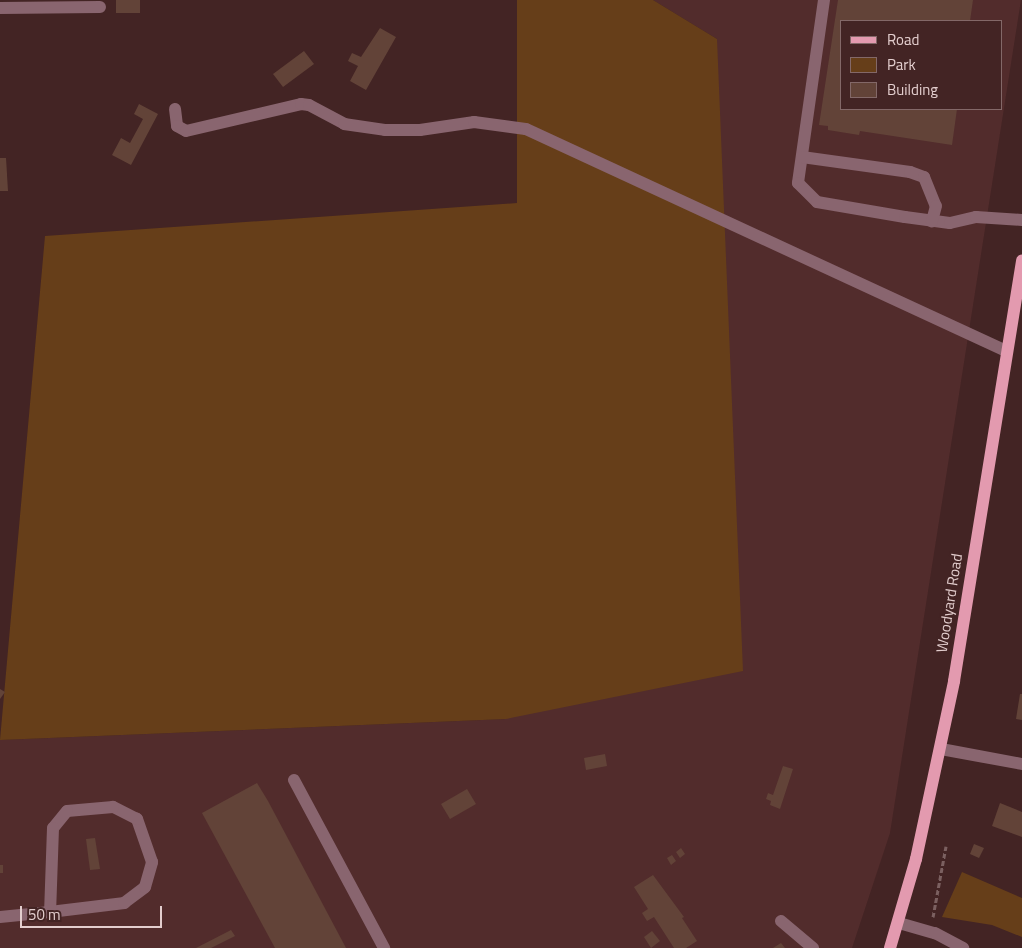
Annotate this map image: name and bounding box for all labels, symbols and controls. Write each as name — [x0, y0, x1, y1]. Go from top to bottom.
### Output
legend — [840, 20, 1002, 110]
text: Road — [887, 28, 919, 51]
text: Park — [887, 53, 916, 76]
text: Building — [887, 78, 938, 101]
street label: Woodyard Road — [932, 552, 966, 654]
scale bar — [22, 896, 165, 928]
text: 50 m — [28, 903, 61, 926]

